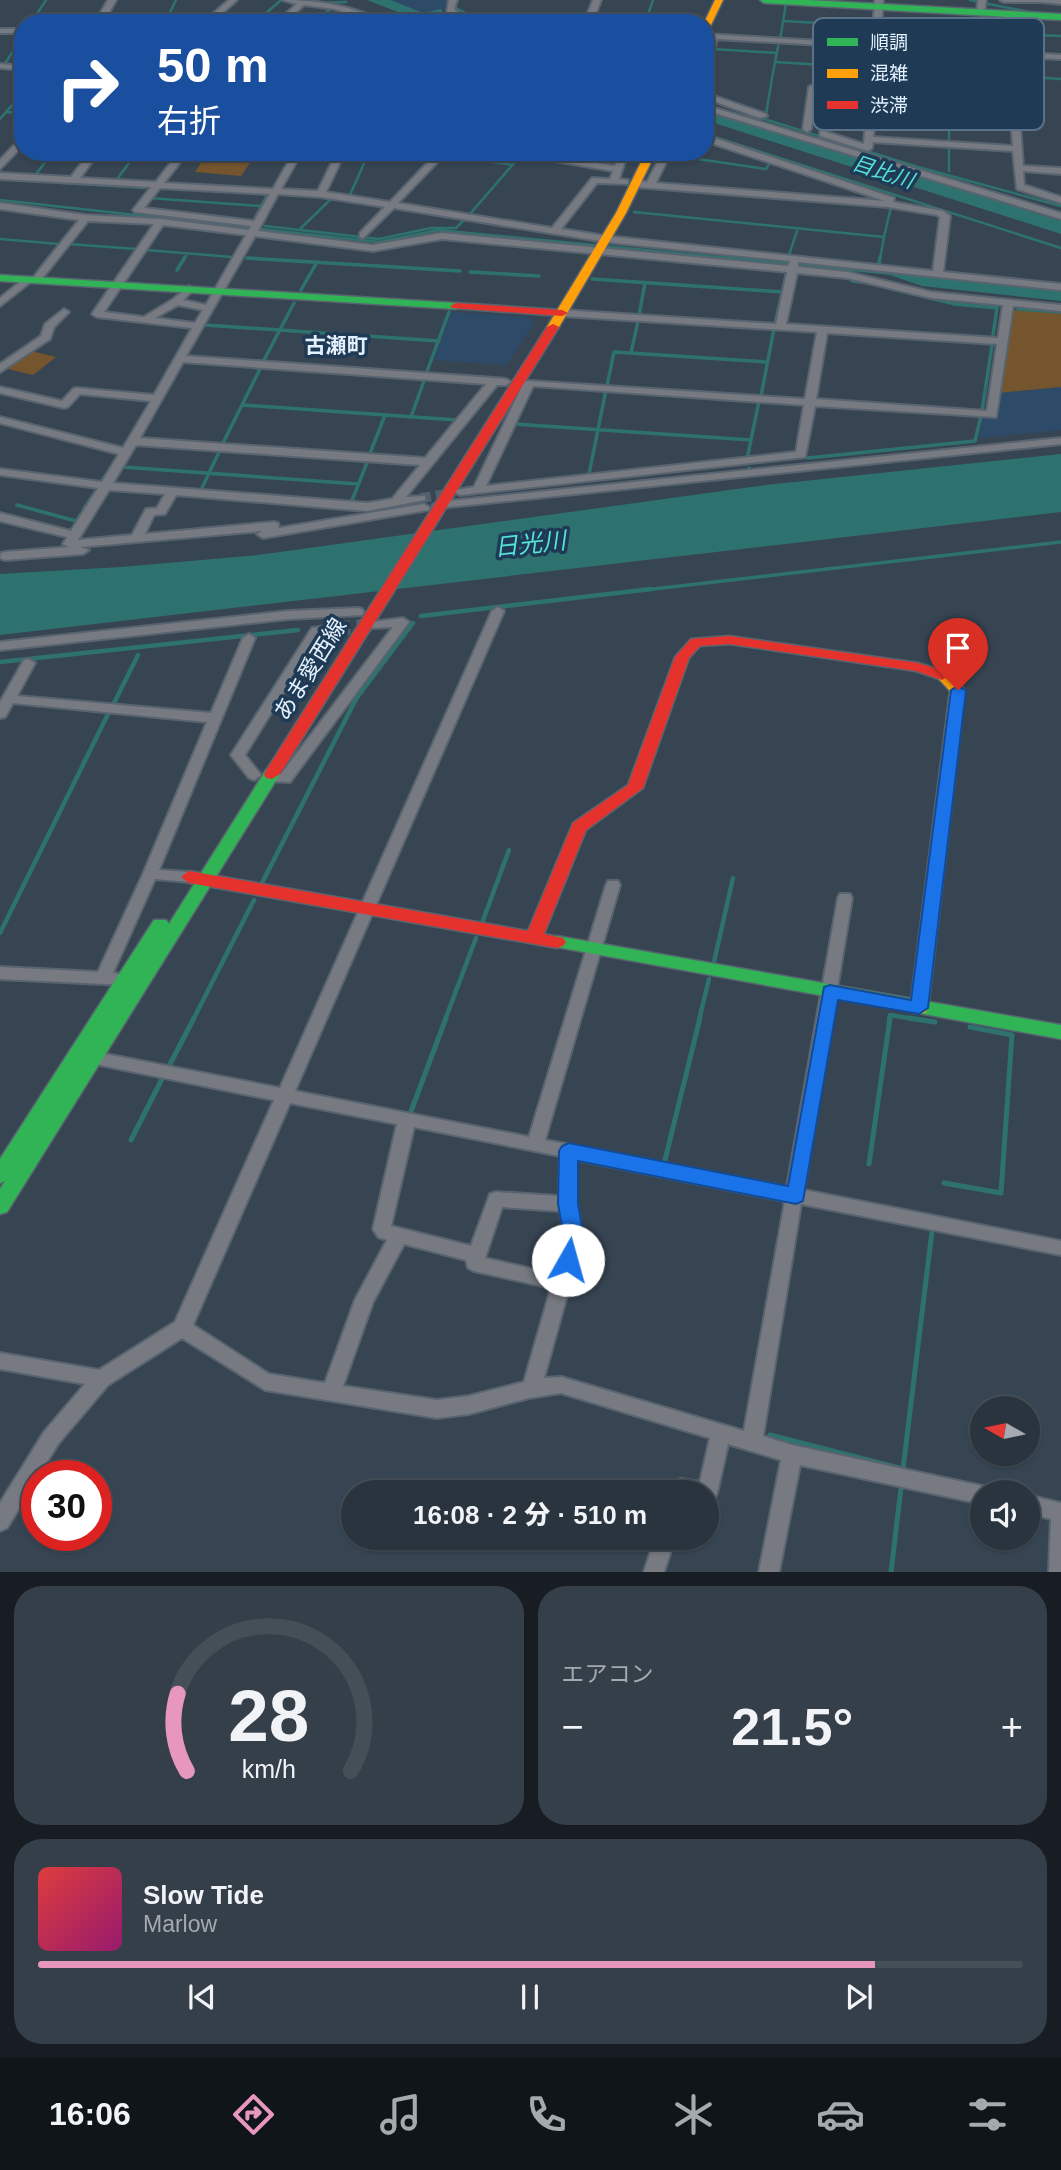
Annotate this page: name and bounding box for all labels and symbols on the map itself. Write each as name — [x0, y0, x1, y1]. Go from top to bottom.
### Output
legend — [813, 18, 1044, 130]
text: 順調 — [870, 32, 908, 53]
text: 混雑 — [870, 63, 908, 84]
text: 渋滞 — [870, 95, 908, 116]
water label: 目比川 — [850, 151, 919, 193]
district label: 古瀬町 — [305, 334, 368, 357]
water label: 日光川 — [493, 526, 570, 561]
street label: あま愛西線 — [269, 613, 351, 725]
pin — [928, 618, 988, 690]
position arrow — [531, 1223, 605, 1297]
north arrow — [970, 1396, 1040, 1466]
speed limit sign: 30 — [21, 1460, 112, 1551]

